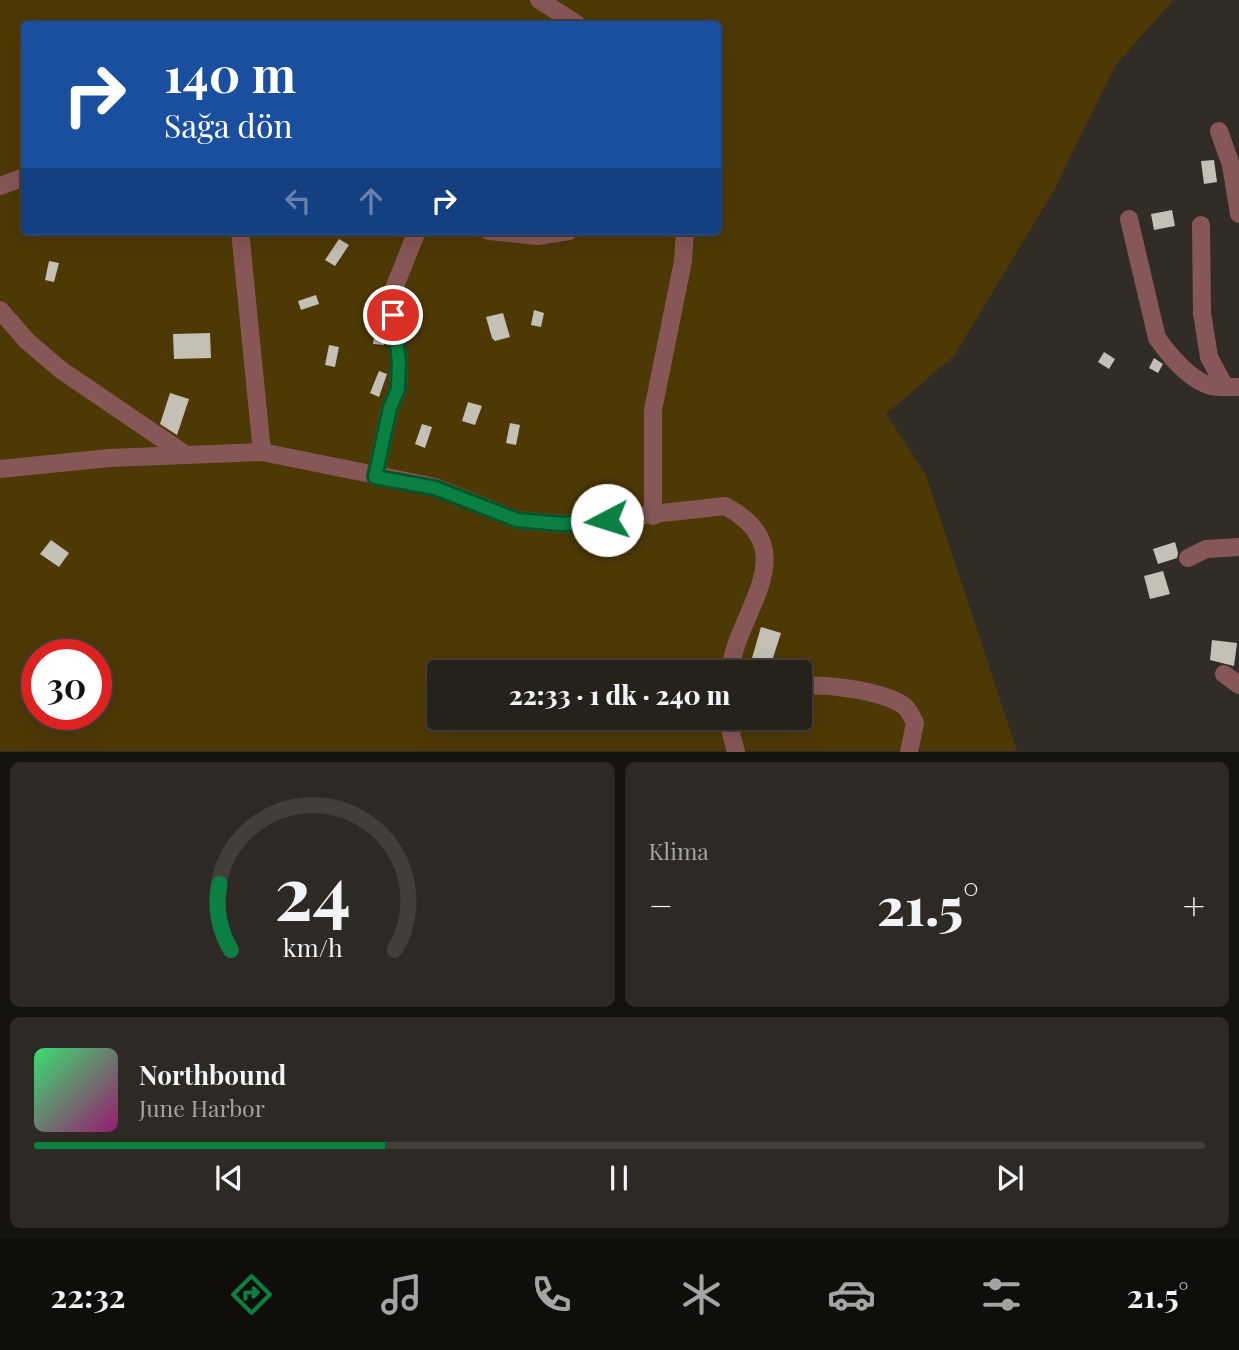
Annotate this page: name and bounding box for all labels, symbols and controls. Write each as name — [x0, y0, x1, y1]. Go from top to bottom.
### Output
text: 140 m — [164, 40, 296, 105]
icon: right — [49, 49, 140, 140]
text: Sağa dön — [164, 103, 293, 146]
icon: left — [279, 182, 317, 220]
icon: ahead — [352, 182, 390, 220]
icon: right — [425, 182, 463, 220]
pin — [363, 285, 423, 345]
icon: arrive — [374, 296, 412, 334]
position arrow — [570, 483, 644, 557]
speed limit sign: 30 — [21, 639, 112, 730]
text: 22:33 · 1 dk · 240 m — [509, 677, 730, 712]
text: Klima — [649, 835, 709, 866]
text: 24 — [274, 842, 351, 939]
text: 21.5° — [877, 870, 979, 939]
text: − — [649, 879, 673, 930]
text: + — [1183, 879, 1205, 930]
text: km/h — [282, 930, 343, 963]
text: Northbound — [139, 1057, 286, 1092]
text: June Harbor — [139, 1092, 265, 1123]
icon: previous — [210, 1159, 248, 1197]
icon: pause — [600, 1159, 638, 1197]
icon: next — [991, 1159, 1029, 1197]
icon: directions — [227, 1270, 276, 1319]
icon: music — [377, 1270, 426, 1319]
icon: phone — [527, 1270, 576, 1319]
icon: climate — [677, 1270, 726, 1319]
icon: car — [827, 1270, 876, 1319]
icon: filters — [977, 1270, 1026, 1319]
text: 22:32 — [51, 1273, 126, 1316]
text: 21.5° — [1127, 1273, 1188, 1316]

